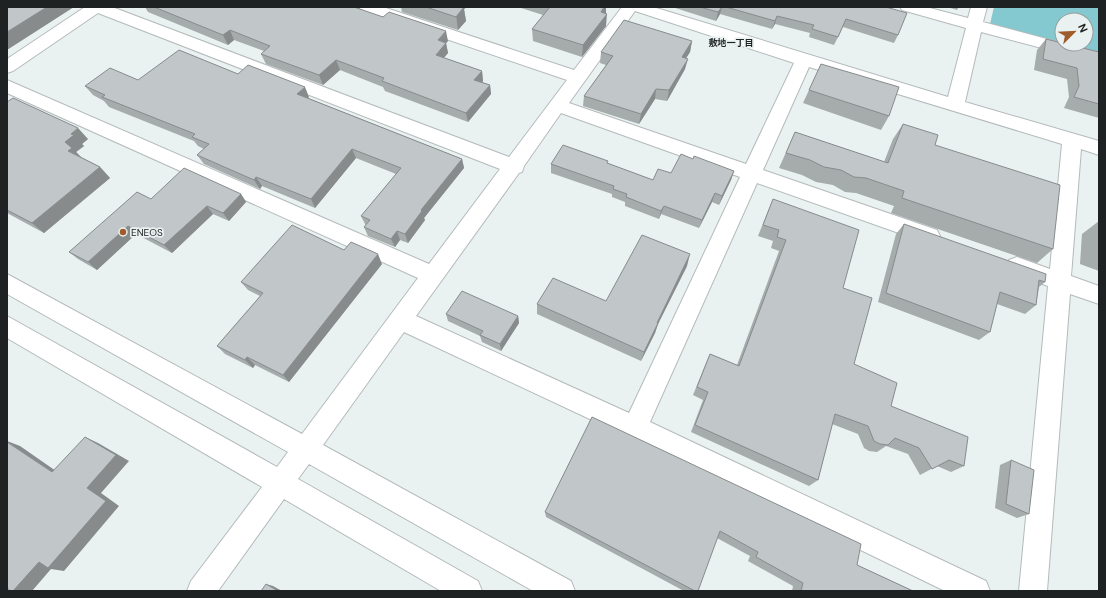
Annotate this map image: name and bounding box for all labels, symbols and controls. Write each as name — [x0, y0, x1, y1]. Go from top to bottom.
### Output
north arrow — [1054, 12, 1094, 52]
text: N — [1075, 21, 1091, 34]
district label: 敷地一丁目 — [708, 37, 754, 49]
place label: ENEOS — [131, 226, 163, 239]
marker: ENEOS — [118, 227, 128, 237]

